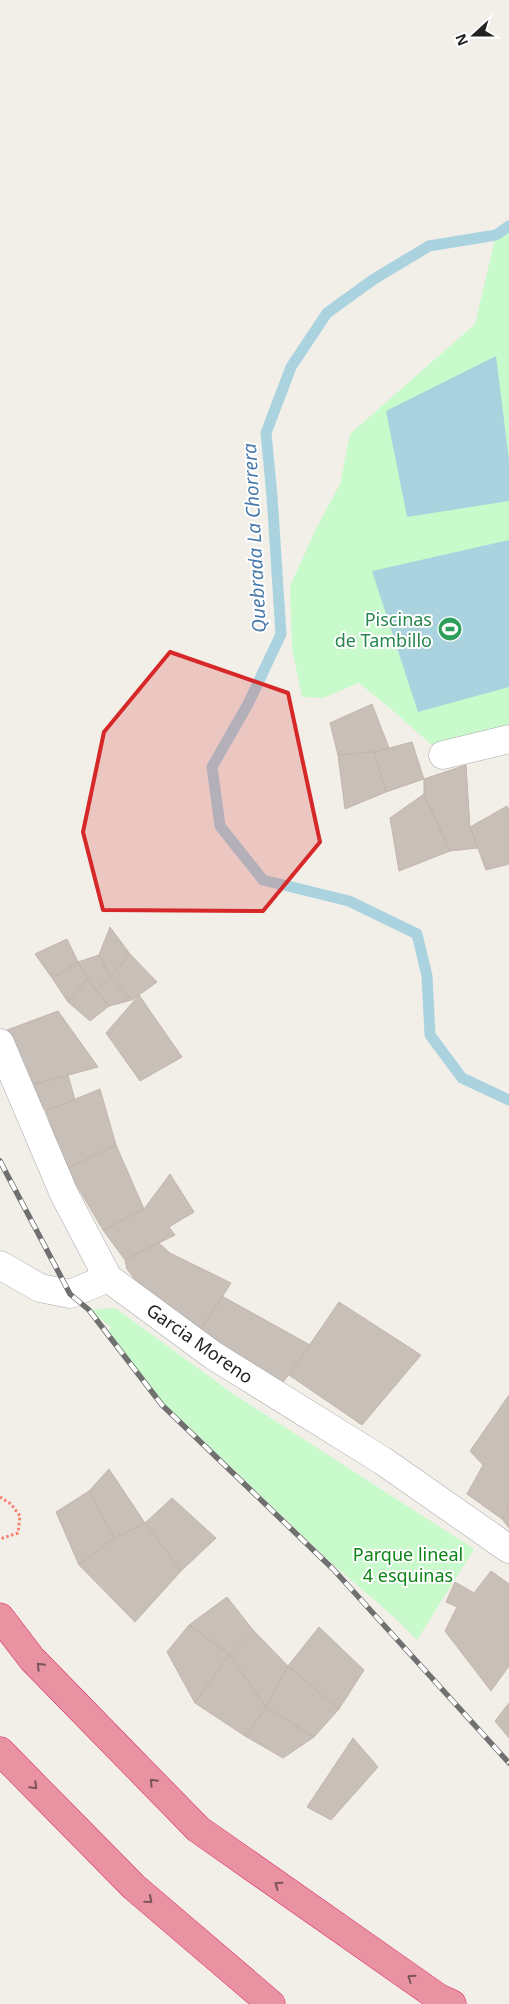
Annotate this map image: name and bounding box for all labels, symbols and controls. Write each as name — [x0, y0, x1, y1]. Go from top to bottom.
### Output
north arrow — [449, 10, 499, 60]
text: N — [450, 31, 472, 49]
water label: Quebrada La Chorrera — [236, 442, 272, 633]
place label: Piscinas de Tambillo — [335, 607, 432, 652]
sports icon: Piscinas de Tambillo — [437, 616, 463, 642]
street label: Garcia Moreno — [142, 1297, 258, 1389]
park label: Parque lineal 4 esquinas — [353, 1542, 463, 1587]
one-way arrow — [37, 1663, 46, 1672]
one-way arrow — [150, 1779, 159, 1788]
one-way arrow — [28, 1780, 37, 1789]
one-way arrow — [274, 1882, 284, 1891]
one-way arrow — [144, 1895, 153, 1904]
one-way arrow — [408, 1975, 417, 1984]

